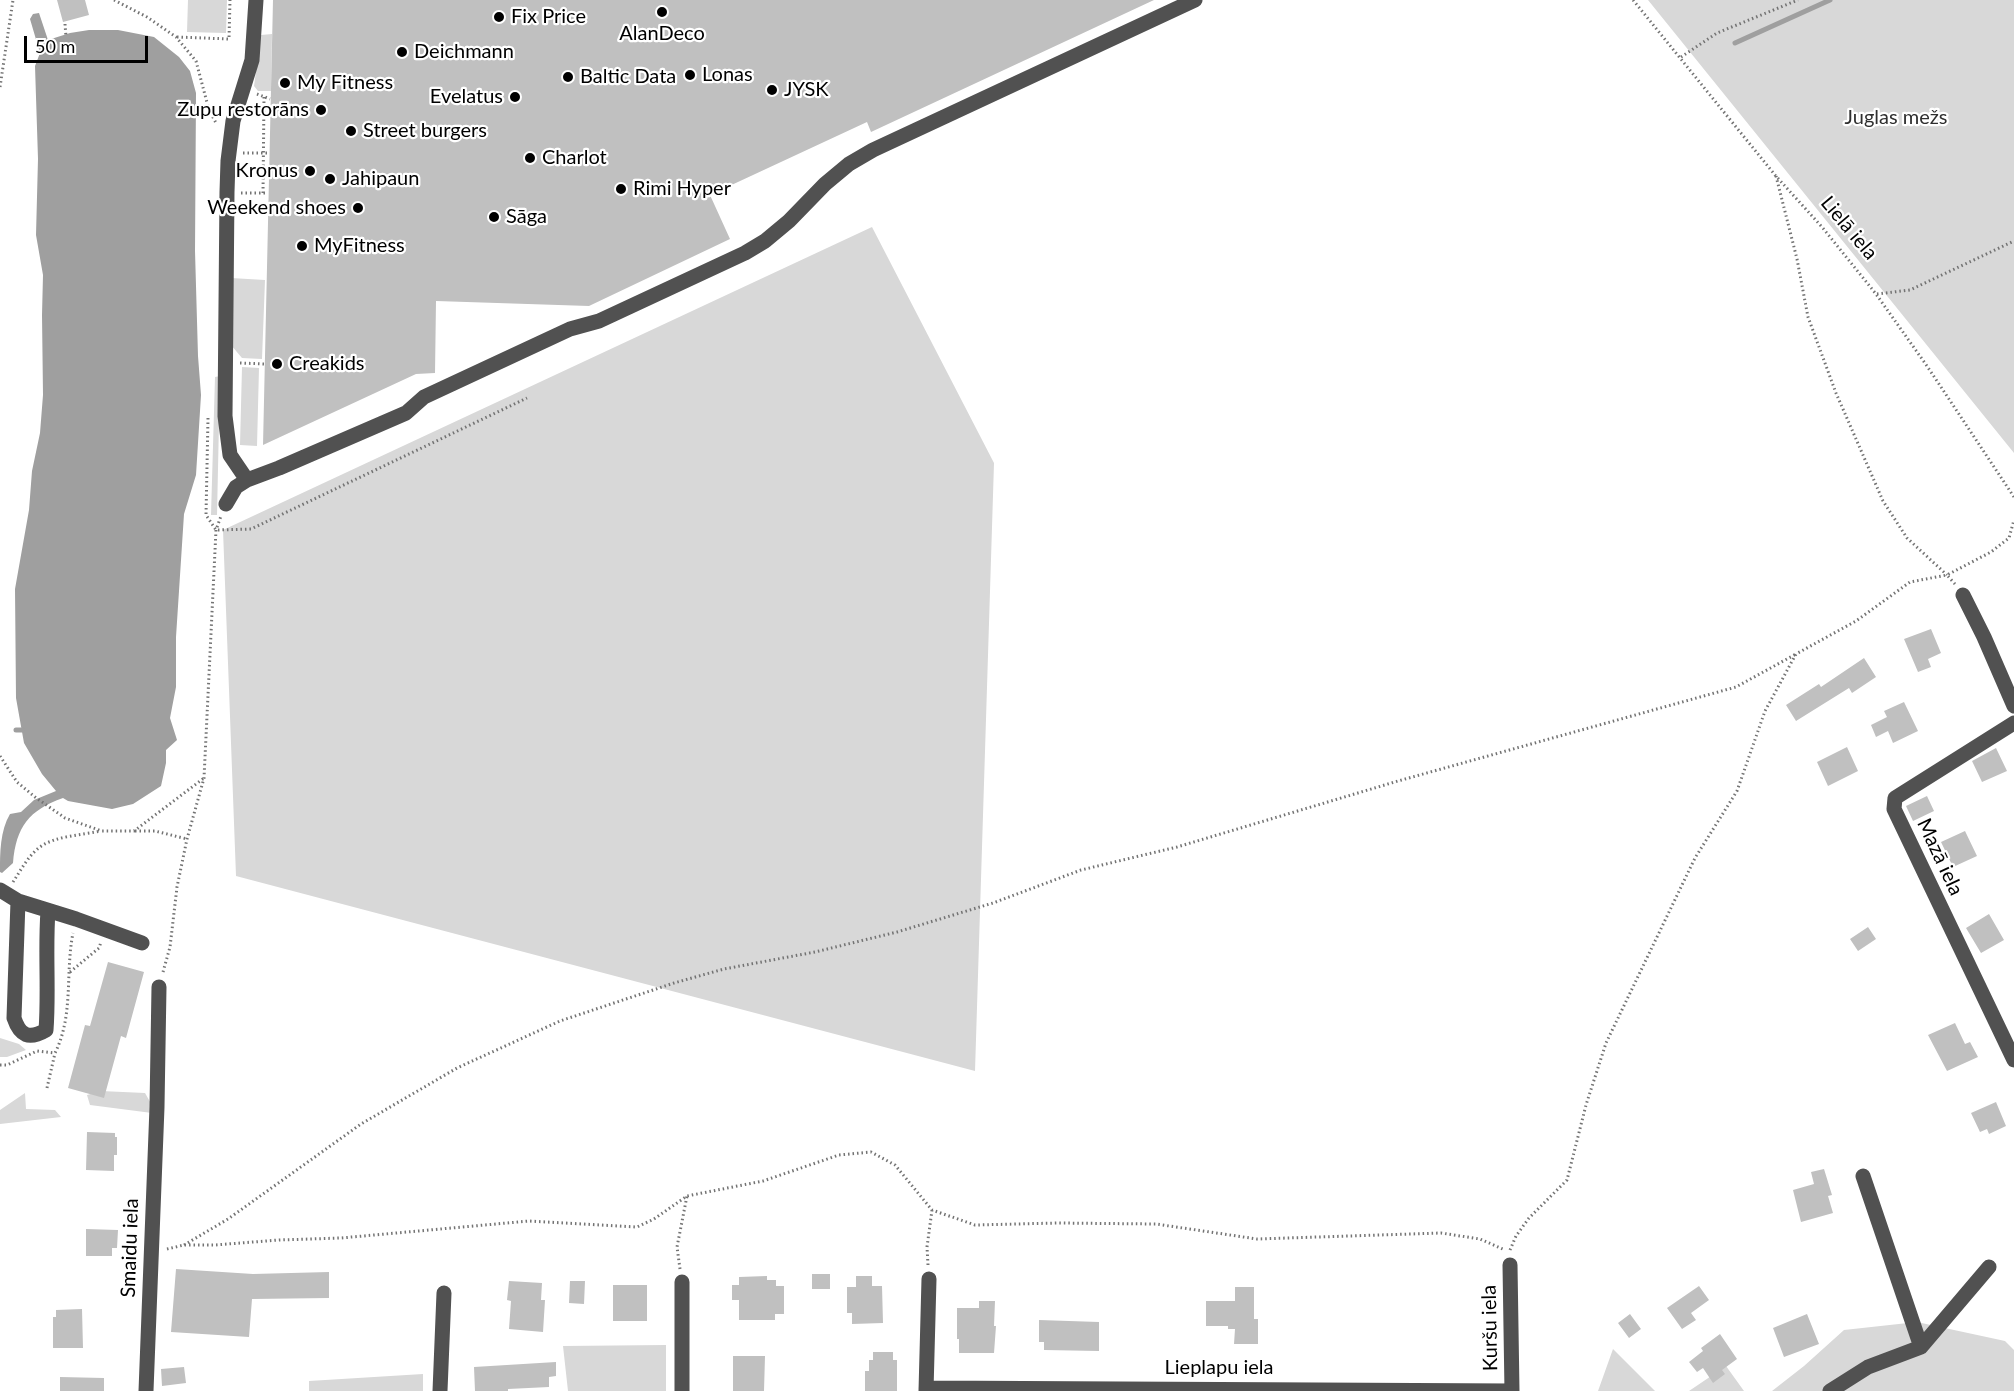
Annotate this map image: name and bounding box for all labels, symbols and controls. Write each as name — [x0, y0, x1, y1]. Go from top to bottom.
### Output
place label: Fix Price — [511, 5, 586, 29]
marker: AlanDeco — [655, 5, 669, 19]
marker: Fix Price — [492, 10, 506, 24]
place label: AlanDeco — [619, 22, 705, 46]
scale bar — [27, 24, 152, 62]
text: 50 m — [35, 35, 75, 57]
place label: Deichmann — [414, 40, 514, 64]
marker: Deichmann — [395, 45, 409, 59]
place label: Lonas — [702, 63, 753, 87]
place label: Baltic Data — [580, 65, 676, 89]
marker: Lonas — [683, 68, 697, 82]
marker: Baltic Data — [561, 70, 575, 84]
place label: My Fitness — [297, 71, 393, 95]
marker: My Fitness — [278, 76, 292, 90]
place label: JYSK — [784, 78, 829, 102]
marker: JYSK — [765, 83, 779, 97]
place label: Evelatus — [430, 85, 503, 109]
marker: Evelatus — [508, 90, 522, 104]
place label: Zupu restorāns — [177, 98, 309, 122]
marker: Zupu restorāns — [314, 103, 328, 117]
park label: Juglas mežs — [1845, 106, 1947, 130]
place label: Street burgers — [363, 119, 487, 143]
marker: Street burgers — [344, 124, 358, 138]
place label: Charlot — [542, 146, 607, 170]
marker: Charlot — [523, 151, 537, 165]
place label: Kronus — [236, 159, 298, 183]
marker: Kronus — [303, 164, 317, 178]
place label: Jahipaun — [342, 167, 419, 191]
marker: Jahipaun — [323, 172, 337, 186]
place label: Rimi Hyper — [633, 177, 731, 201]
marker: Rimi Hyper — [614, 182, 628, 196]
street label: Lielā iela — [1816, 191, 1882, 265]
place label: Weekend shoes — [207, 196, 346, 220]
marker: Weekend shoes — [351, 201, 365, 215]
place label: Sāga — [506, 205, 547, 229]
marker: Sāga — [487, 210, 501, 224]
place label: MyFitness — [314, 234, 405, 258]
marker: MyFitness — [295, 239, 309, 253]
place label: Creakids — [289, 352, 364, 376]
marker: Creakids — [270, 357, 284, 371]
street label: Mazā iela — [1912, 815, 1968, 899]
street label: Smaidu iela — [116, 1198, 144, 1298]
street label: Kuršu iela — [1477, 1285, 1503, 1371]
street label: Lieplapu iela — [1165, 1356, 1273, 1380]

